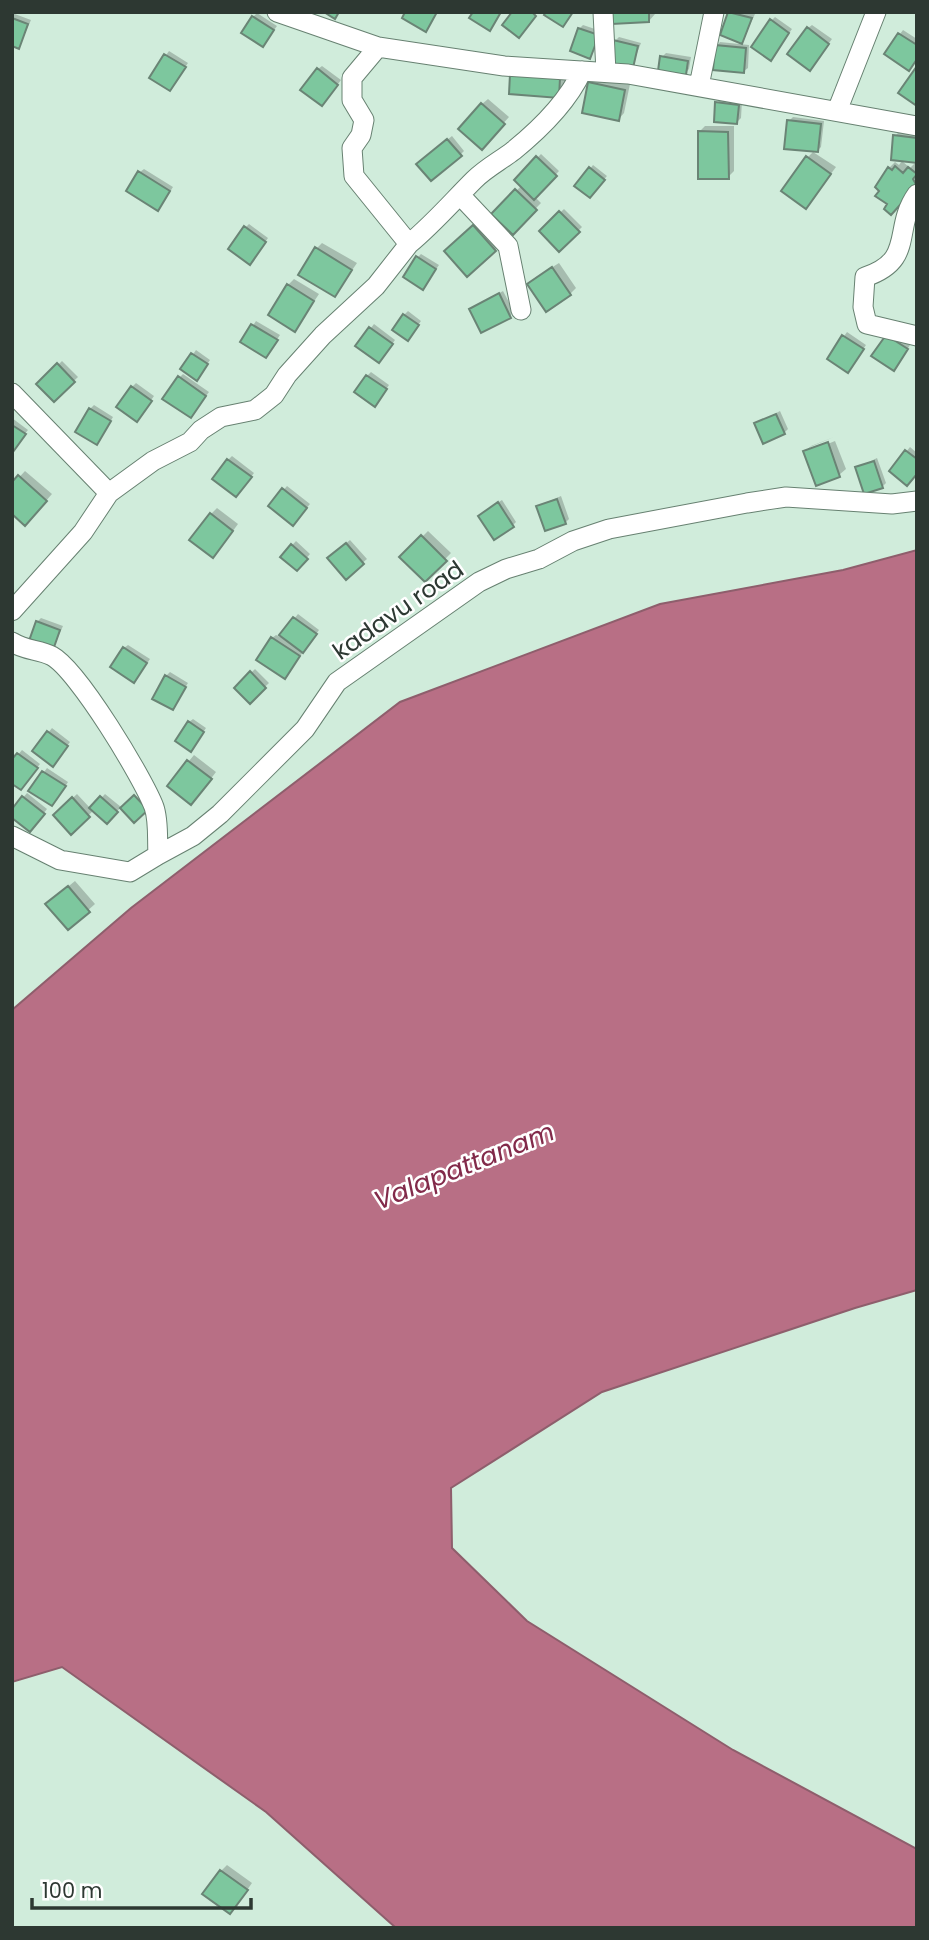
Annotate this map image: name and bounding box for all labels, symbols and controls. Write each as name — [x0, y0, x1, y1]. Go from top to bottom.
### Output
street label: kadavu road — [326, 553, 470, 667]
water label: Valapattanam — [368, 1113, 560, 1219]
scale bar — [32, 1867, 250, 1911]
text: 100 m — [42, 1876, 102, 1905]

